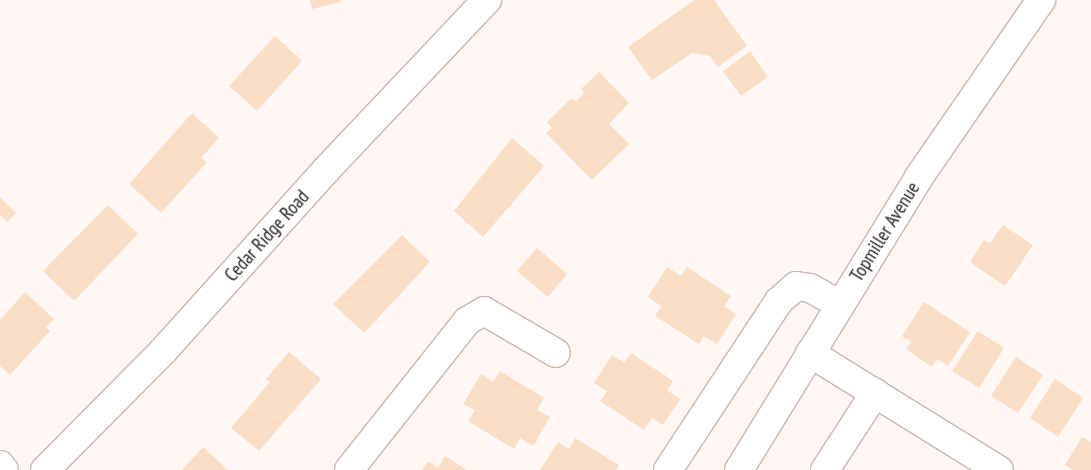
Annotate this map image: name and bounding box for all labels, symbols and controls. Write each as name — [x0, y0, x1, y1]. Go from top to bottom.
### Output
street label: Topmiller Avenue — [845, 178, 925, 286]
street label: Cedar Ridge Road — [220, 186, 314, 286]

